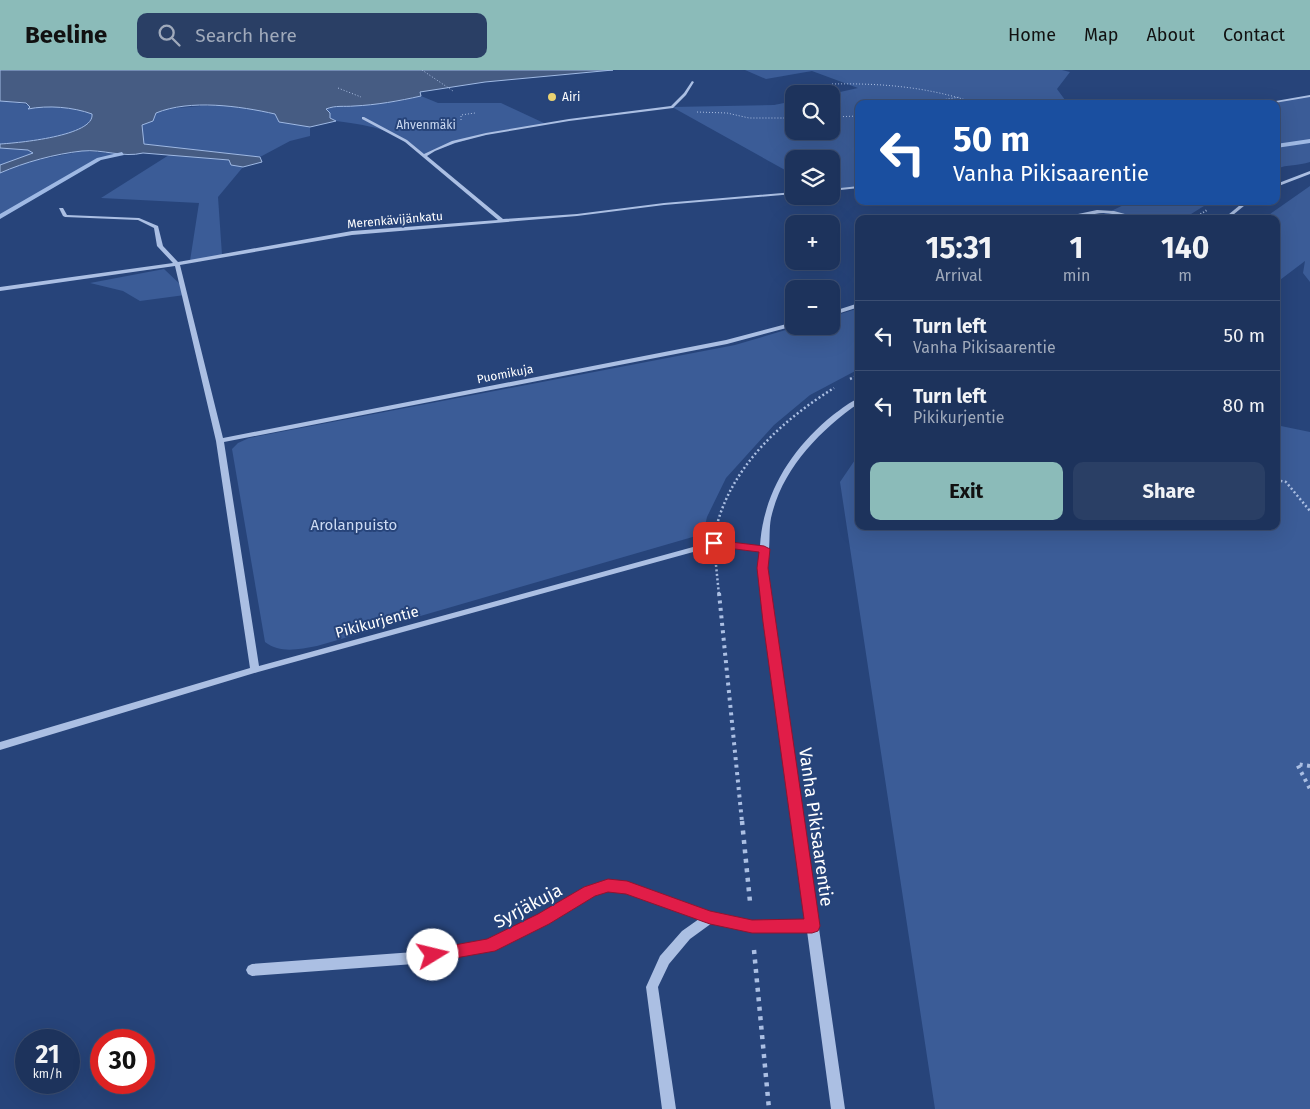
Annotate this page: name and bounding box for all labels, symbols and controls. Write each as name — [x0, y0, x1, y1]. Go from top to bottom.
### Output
search box — [137, 13, 487, 58]
text: Beeline — [25, 21, 107, 49]
icon: search — [155, 21, 183, 49]
text: Search here — [195, 24, 297, 47]
text: Home — [1008, 24, 1056, 46]
text: Map — [1084, 24, 1118, 46]
text: About — [1146, 24, 1195, 46]
text: Contact — [1223, 24, 1285, 46]
map controls — [785, 85, 840, 335]
button: search — [785, 85, 840, 140]
place label: Airi — [562, 90, 580, 104]
marker: Airi — [546, 91, 558, 103]
park label: Ahvenmäki — [396, 118, 456, 132]
text: 50 m — [953, 118, 1030, 160]
icon: left — [870, 120, 935, 185]
button: layers — [785, 150, 840, 205]
text: Vanha Pikisaarentie — [953, 160, 1149, 187]
street label: Merenkävijänkatu — [347, 209, 443, 231]
button: + — [785, 215, 840, 270]
text: 15:31 — [926, 230, 992, 266]
text: 1 — [1070, 230, 1084, 266]
text: 140 — [1161, 230, 1209, 266]
text: Arrival — [935, 266, 982, 285]
text: min — [1063, 266, 1090, 285]
text: m — [1178, 266, 1192, 285]
button: − — [785, 280, 840, 335]
text: Turn left — [913, 315, 987, 338]
icon: left — [870, 322, 898, 350]
text: 50 m — [1224, 324, 1265, 347]
text: Vanha Pikisaarentie — [913, 338, 1056, 357]
street label: Puomikuja — [476, 362, 534, 386]
text: Turn left — [913, 385, 987, 408]
icon: left — [870, 392, 898, 420]
text: 80 m — [1223, 394, 1265, 417]
text: Pikikurjentie — [913, 408, 1005, 427]
button: Exit — [870, 462, 1063, 520]
button: Share — [1073, 462, 1265, 520]
park label: Arolanpuisto — [311, 516, 397, 534]
pin — [693, 522, 735, 564]
icon: arrive — [700, 529, 728, 557]
street label: Pikikurjentie — [333, 602, 421, 642]
street label: Vanha Pikisaarentie — [794, 746, 838, 908]
street label: Syrjäkuja — [490, 879, 566, 933]
position arrow — [406, 928, 458, 980]
speed limit sign: 30 — [90, 1029, 155, 1094]
text: 21 — [36, 1040, 59, 1070]
text: km/h — [33, 1067, 62, 1081]

